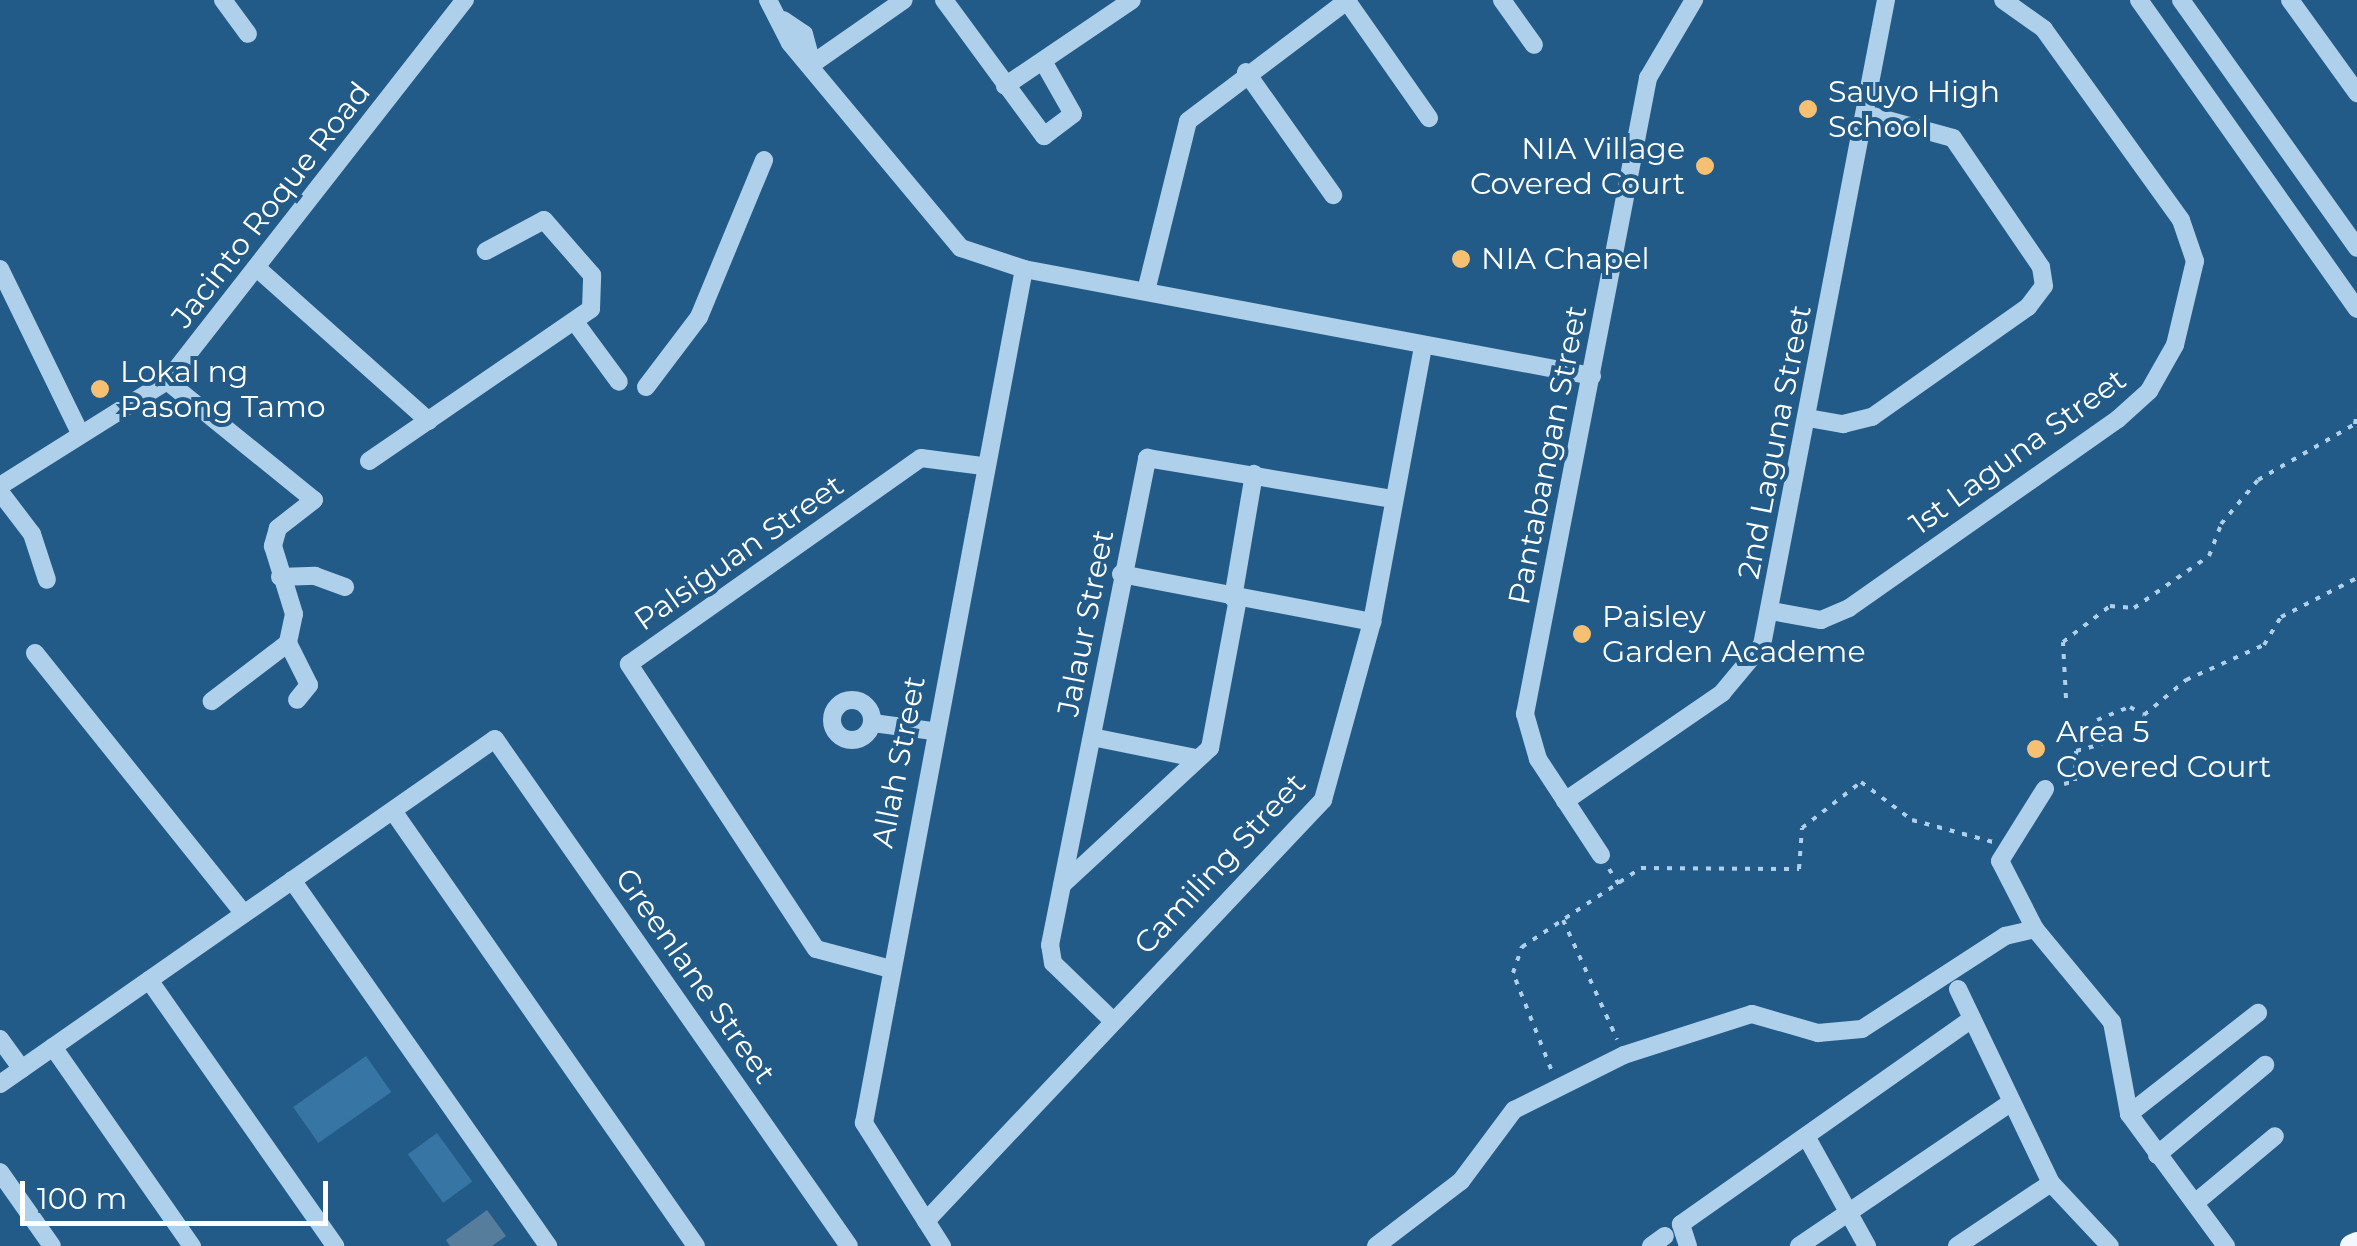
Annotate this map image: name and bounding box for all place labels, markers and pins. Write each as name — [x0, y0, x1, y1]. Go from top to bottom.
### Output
place label: Sauyo High School — [1828, 74, 2000, 144]
marker: Sauyo High School — [1797, 98, 1819, 120]
place label: NIA Village Covered Court — [1470, 131, 1685, 202]
marker: NIA Village Covered Court — [1694, 155, 1716, 177]
place label: NIA Chapel — [1481, 241, 1650, 277]
marker: NIA Chapel — [1450, 248, 1472, 270]
place label: Lokal ng Pasong Tamo — [120, 354, 326, 424]
marker: Lokal ng Pasong Tamo — [89, 378, 111, 400]
place label: Paisley Garden Academe — [1602, 599, 1865, 670]
marker: Paisley Garden Academe — [1571, 623, 1593, 645]
place label: Area 5 Covered Court — [2056, 714, 2271, 784]
marker: Area 5 Covered Court — [2025, 738, 2047, 760]

